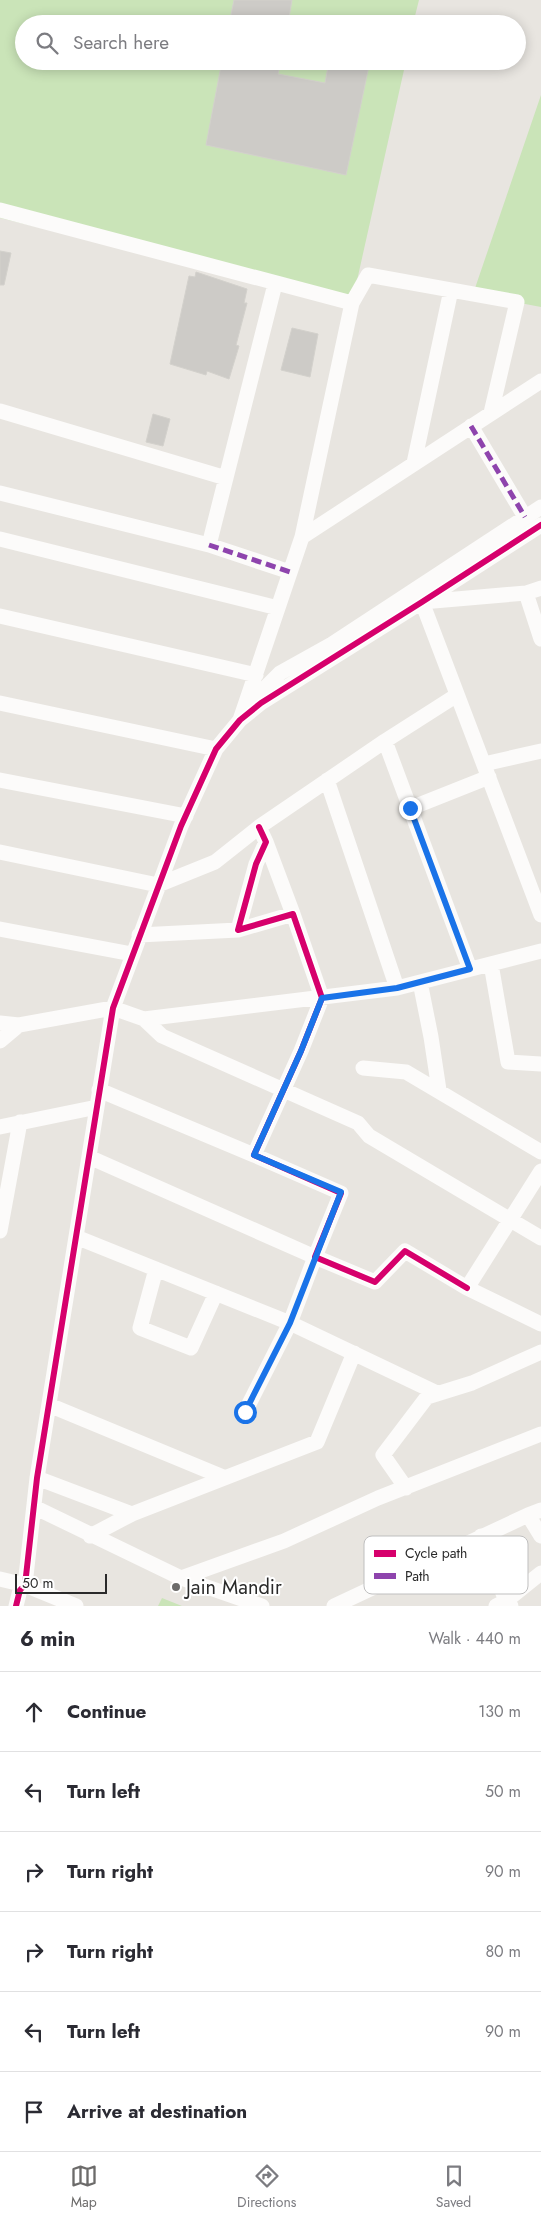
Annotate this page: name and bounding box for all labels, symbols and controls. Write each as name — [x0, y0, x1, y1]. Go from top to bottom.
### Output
search box — [15, 15, 526, 70]
icon: search — [33, 29, 61, 57]
text: Search here — [73, 29, 169, 56]
route end — [399, 797, 422, 820]
route start — [234, 1401, 257, 1424]
legend — [364, 1536, 528, 1594]
text: Cycle path — [405, 1543, 467, 1563]
text: Path — [405, 1566, 430, 1586]
scale bar — [15, 1571, 108, 1594]
text: 50 m — [22, 1573, 53, 1593]
place label: Jain Mandir — [183, 1573, 282, 1602]
marker: Jain Mandir — [170, 1581, 182, 1593]
text: 6 min — [20, 1624, 75, 1654]
text: Walk · 440 m — [428, 1627, 521, 1650]
icon: ahead — [20, 1698, 48, 1726]
text: Continue — [67, 1698, 146, 1725]
text: 130 m — [478, 1700, 521, 1723]
icon: left — [20, 1778, 48, 1806]
text: Turn left — [67, 1778, 140, 1805]
text: 50 m — [485, 1780, 521, 1803]
icon: right — [20, 1858, 48, 1886]
text: Turn right — [67, 1858, 153, 1885]
text: 90 m — [485, 1860, 521, 1883]
icon: right — [20, 1938, 48, 1966]
text: Turn right — [67, 1938, 153, 1965]
text: 80 m — [485, 1940, 521, 1963]
icon: left — [20, 2018, 48, 2046]
text: Turn left — [67, 2018, 140, 2045]
text: 90 m — [485, 2020, 521, 2043]
icon: arrive — [20, 2098, 48, 2126]
text: Arrive at destination — [67, 2098, 247, 2125]
tab: Map — [70, 2162, 98, 2212]
tab: Directions — [237, 2162, 296, 2212]
tab: Saved — [436, 2162, 471, 2212]

